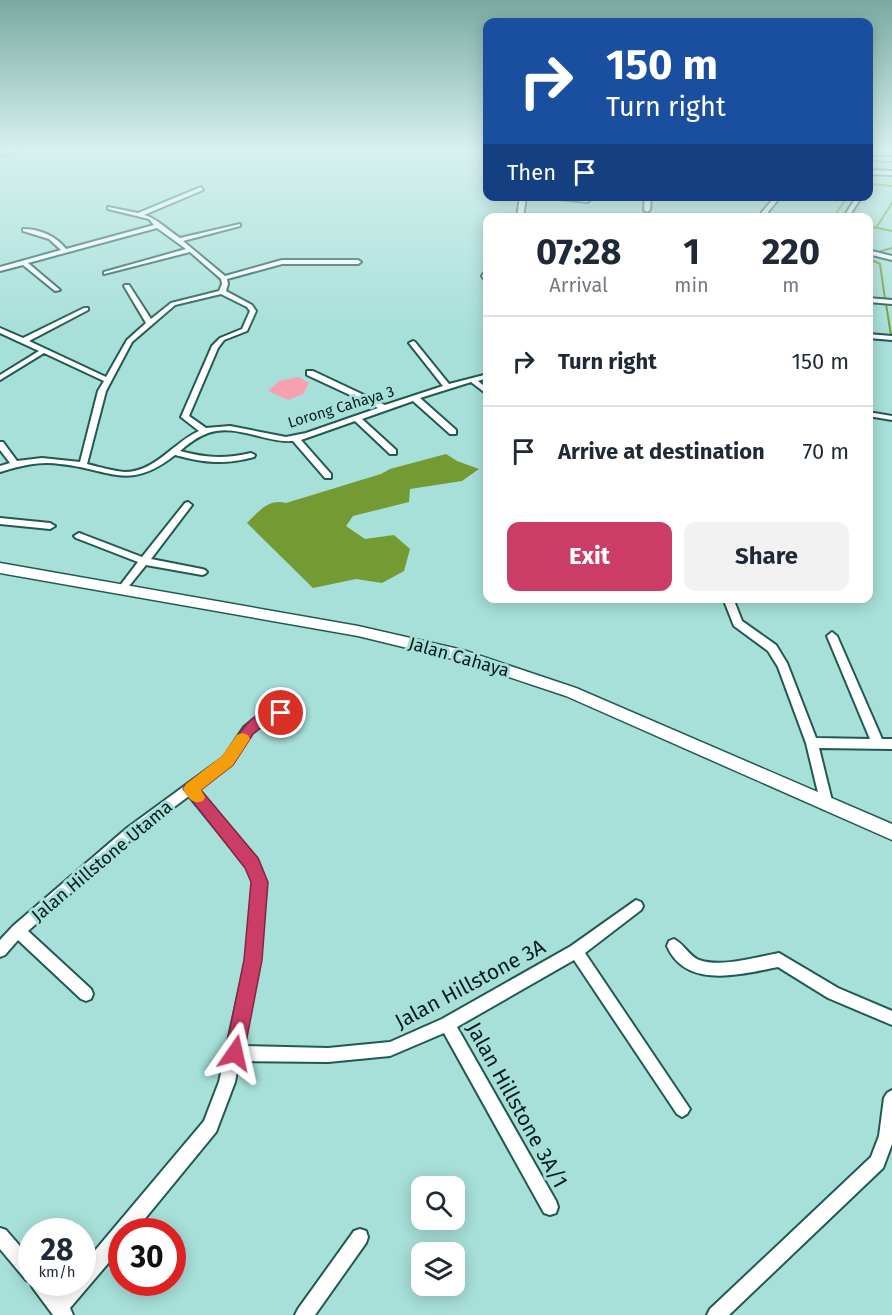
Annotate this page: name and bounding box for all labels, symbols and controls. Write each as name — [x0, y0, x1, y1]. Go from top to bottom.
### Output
text: 150 m — [606, 40, 718, 90]
icon: right — [507, 42, 585, 120]
text: Turn right — [606, 91, 726, 123]
icon: arrive — [568, 156, 601, 189]
text: Then — [507, 159, 556, 186]
text: 07:28 — [536, 230, 621, 274]
text: 1 — [683, 230, 700, 274]
text: 220 — [762, 230, 820, 274]
text: Arrival — [549, 273, 608, 297]
text: min — [674, 273, 709, 297]
text: m — [782, 273, 799, 297]
icon: right — [507, 345, 540, 378]
text: Turn right — [558, 348, 657, 375]
text: 150 m — [791, 348, 849, 375]
street label: Lorong Cahaya 3 — [286, 382, 396, 432]
icon: arrive — [507, 435, 540, 468]
text: Arrive at destination — [558, 438, 765, 465]
text: 70 m — [803, 438, 849, 465]
button: Exit — [507, 522, 672, 591]
button: Share — [684, 522, 849, 591]
street label: Jalan Cahaya — [406, 632, 512, 682]
pin — [255, 687, 306, 738]
icon: arrive — [264, 696, 297, 729]
street label: Jalan Hillstone Utama — [27, 796, 177, 926]
street label: Jalan Hillstone 3A — [390, 933, 550, 1035]
street label: Jalan Hillstone 3A/1 — [461, 1018, 573, 1192]
position arrow — [203, 1021, 267, 1085]
map controls — [411, 1176, 465, 1296]
button: search — [411, 1176, 465, 1230]
speed limit sign: 30 — [108, 1218, 186, 1296]
text: 28 — [41, 1232, 73, 1268]
button: layers — [411, 1242, 465, 1296]
text: km/h — [38, 1263, 76, 1281]

